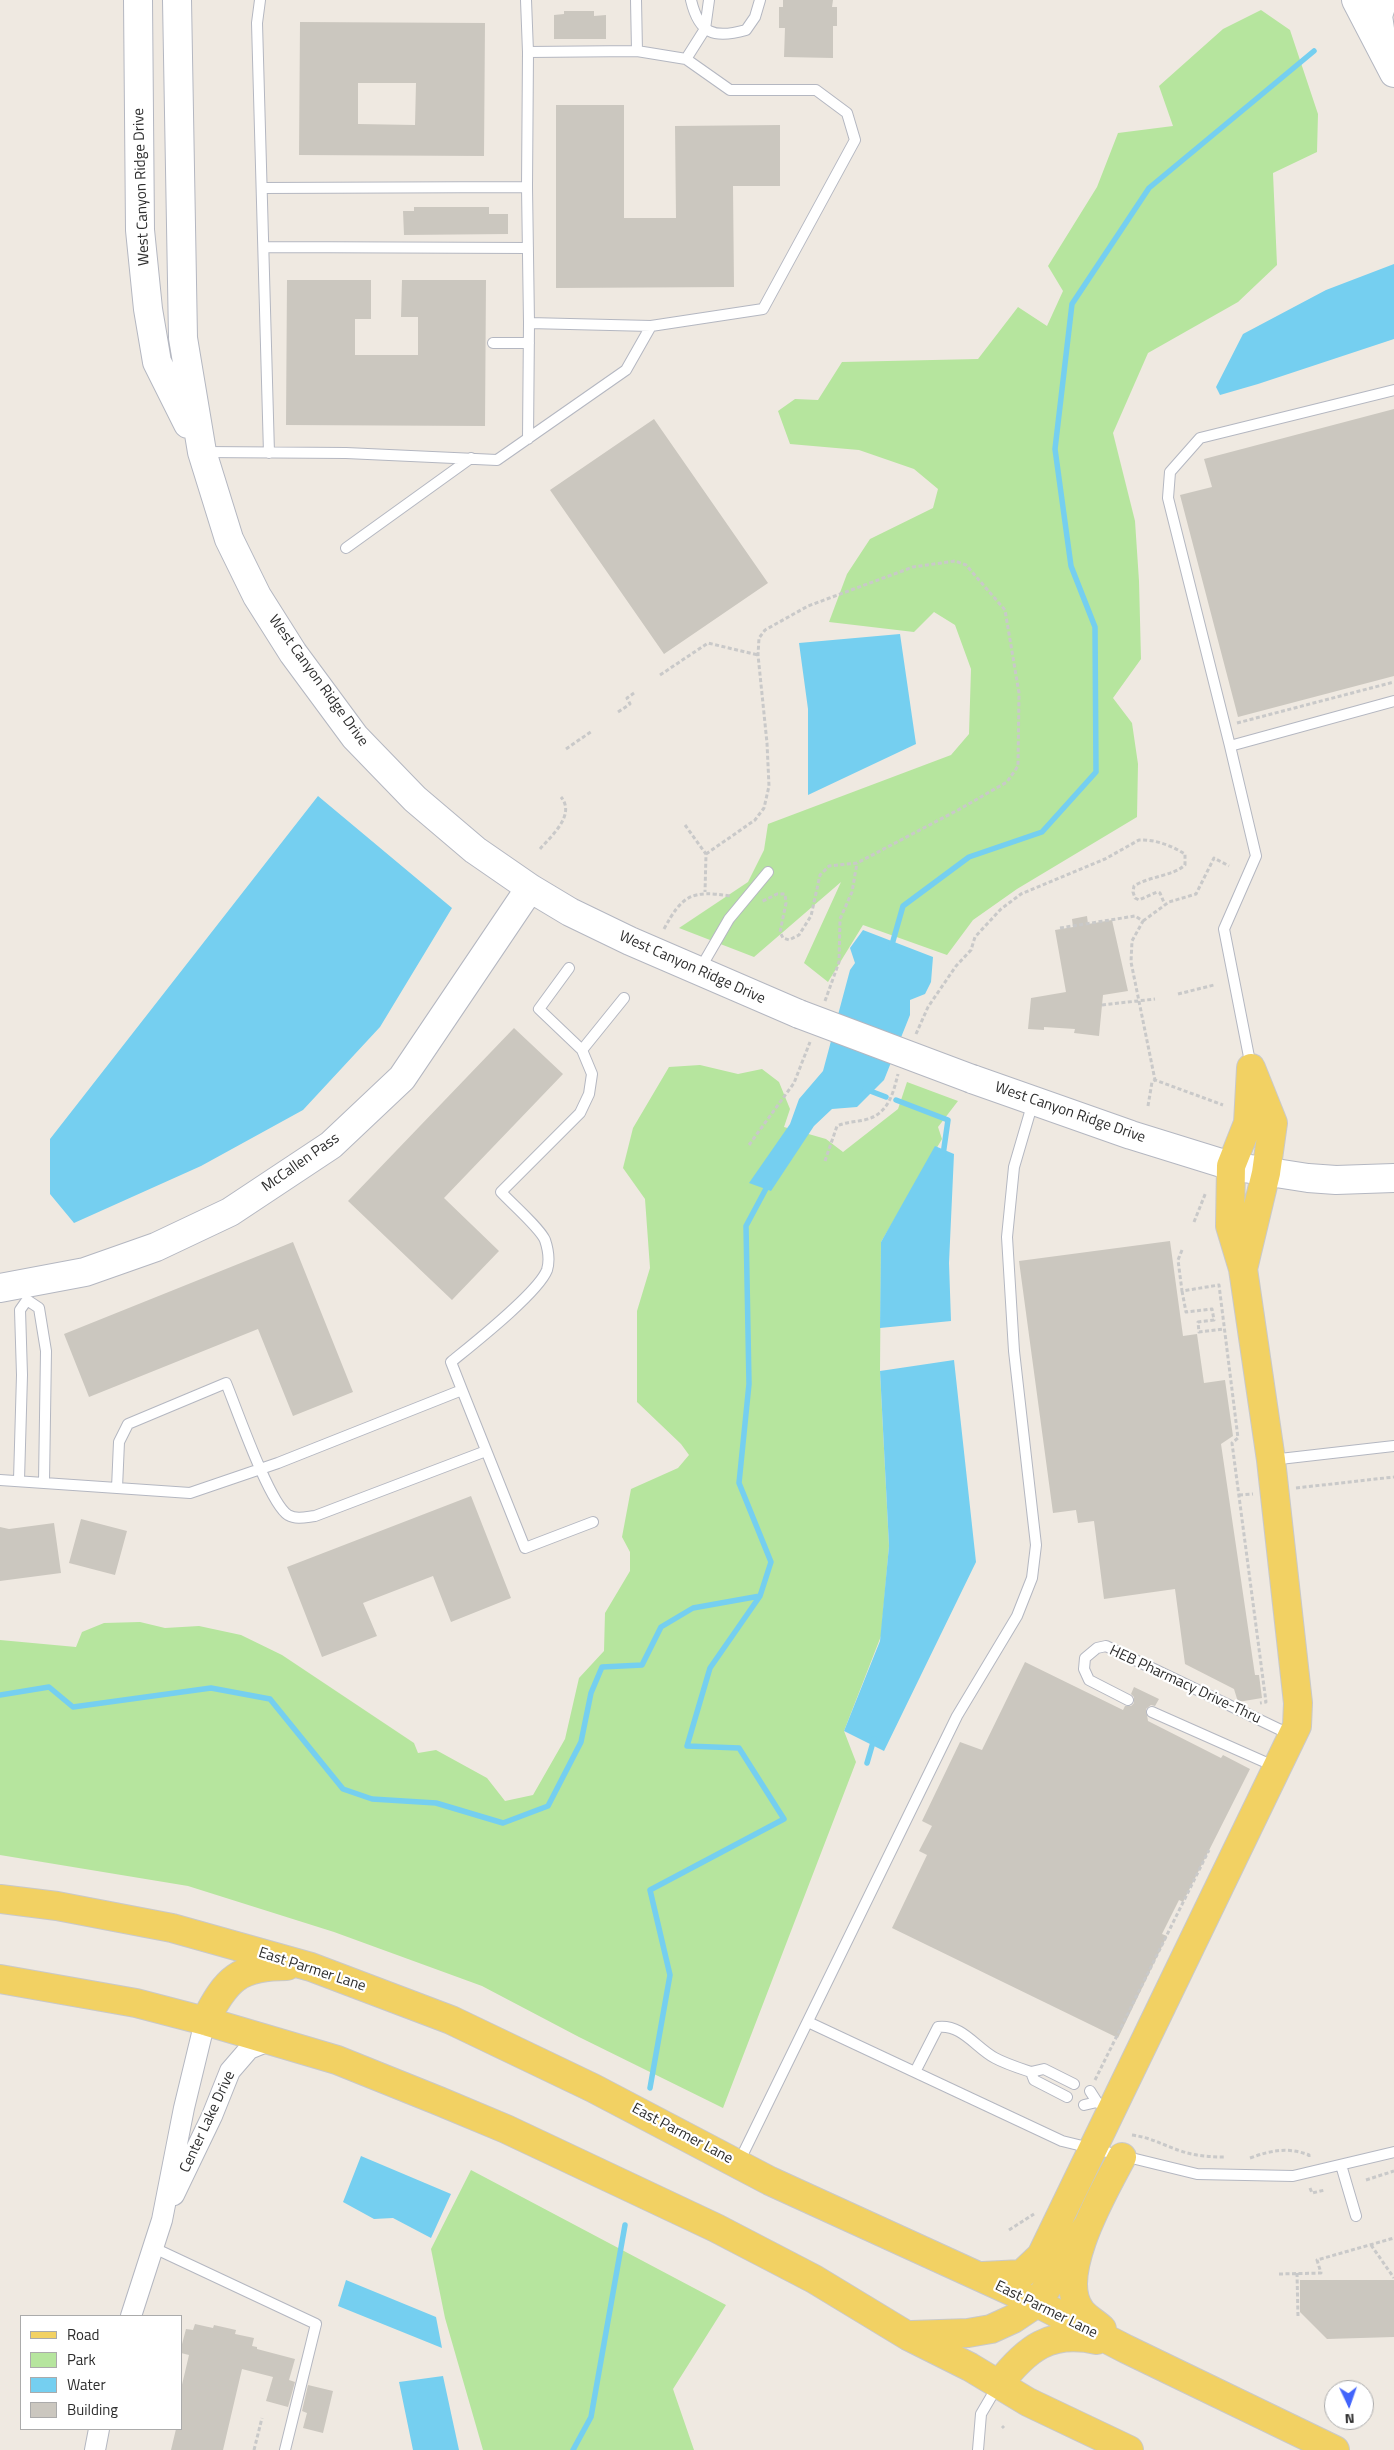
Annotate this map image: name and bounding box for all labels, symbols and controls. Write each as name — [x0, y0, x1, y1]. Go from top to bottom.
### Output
street label: West Canyon Ridge Drive — [130, 108, 154, 266]
street label: West Canyon Ridge Drive — [264, 612, 372, 750]
street label: West Canyon Ridge Drive — [616, 928, 768, 1008]
street label: West Canyon Ridge Drive — [992, 1079, 1148, 1147]
street label: McCallen Pass — [259, 1130, 343, 1196]
street label: HEB Pharmacy Drive-Thru — [1106, 1642, 1264, 1728]
street label: East Parmer Lane — [256, 1944, 368, 1996]
street label: Center Lake Drive — [177, 2068, 239, 2176]
street label: East Parmer Lane — [628, 2100, 736, 2168]
street label: East Parmer Lane — [992, 2277, 1100, 2343]
legend — [20, 2315, 182, 2430]
text: Road — [67, 2323, 99, 2346]
text: Park — [67, 2348, 96, 2371]
text: Water — [67, 2373, 106, 2396]
north arrow — [1324, 2380, 1374, 2430]
text: Building — [67, 2398, 118, 2421]
text: N — [1344, 2409, 1355, 2430]

